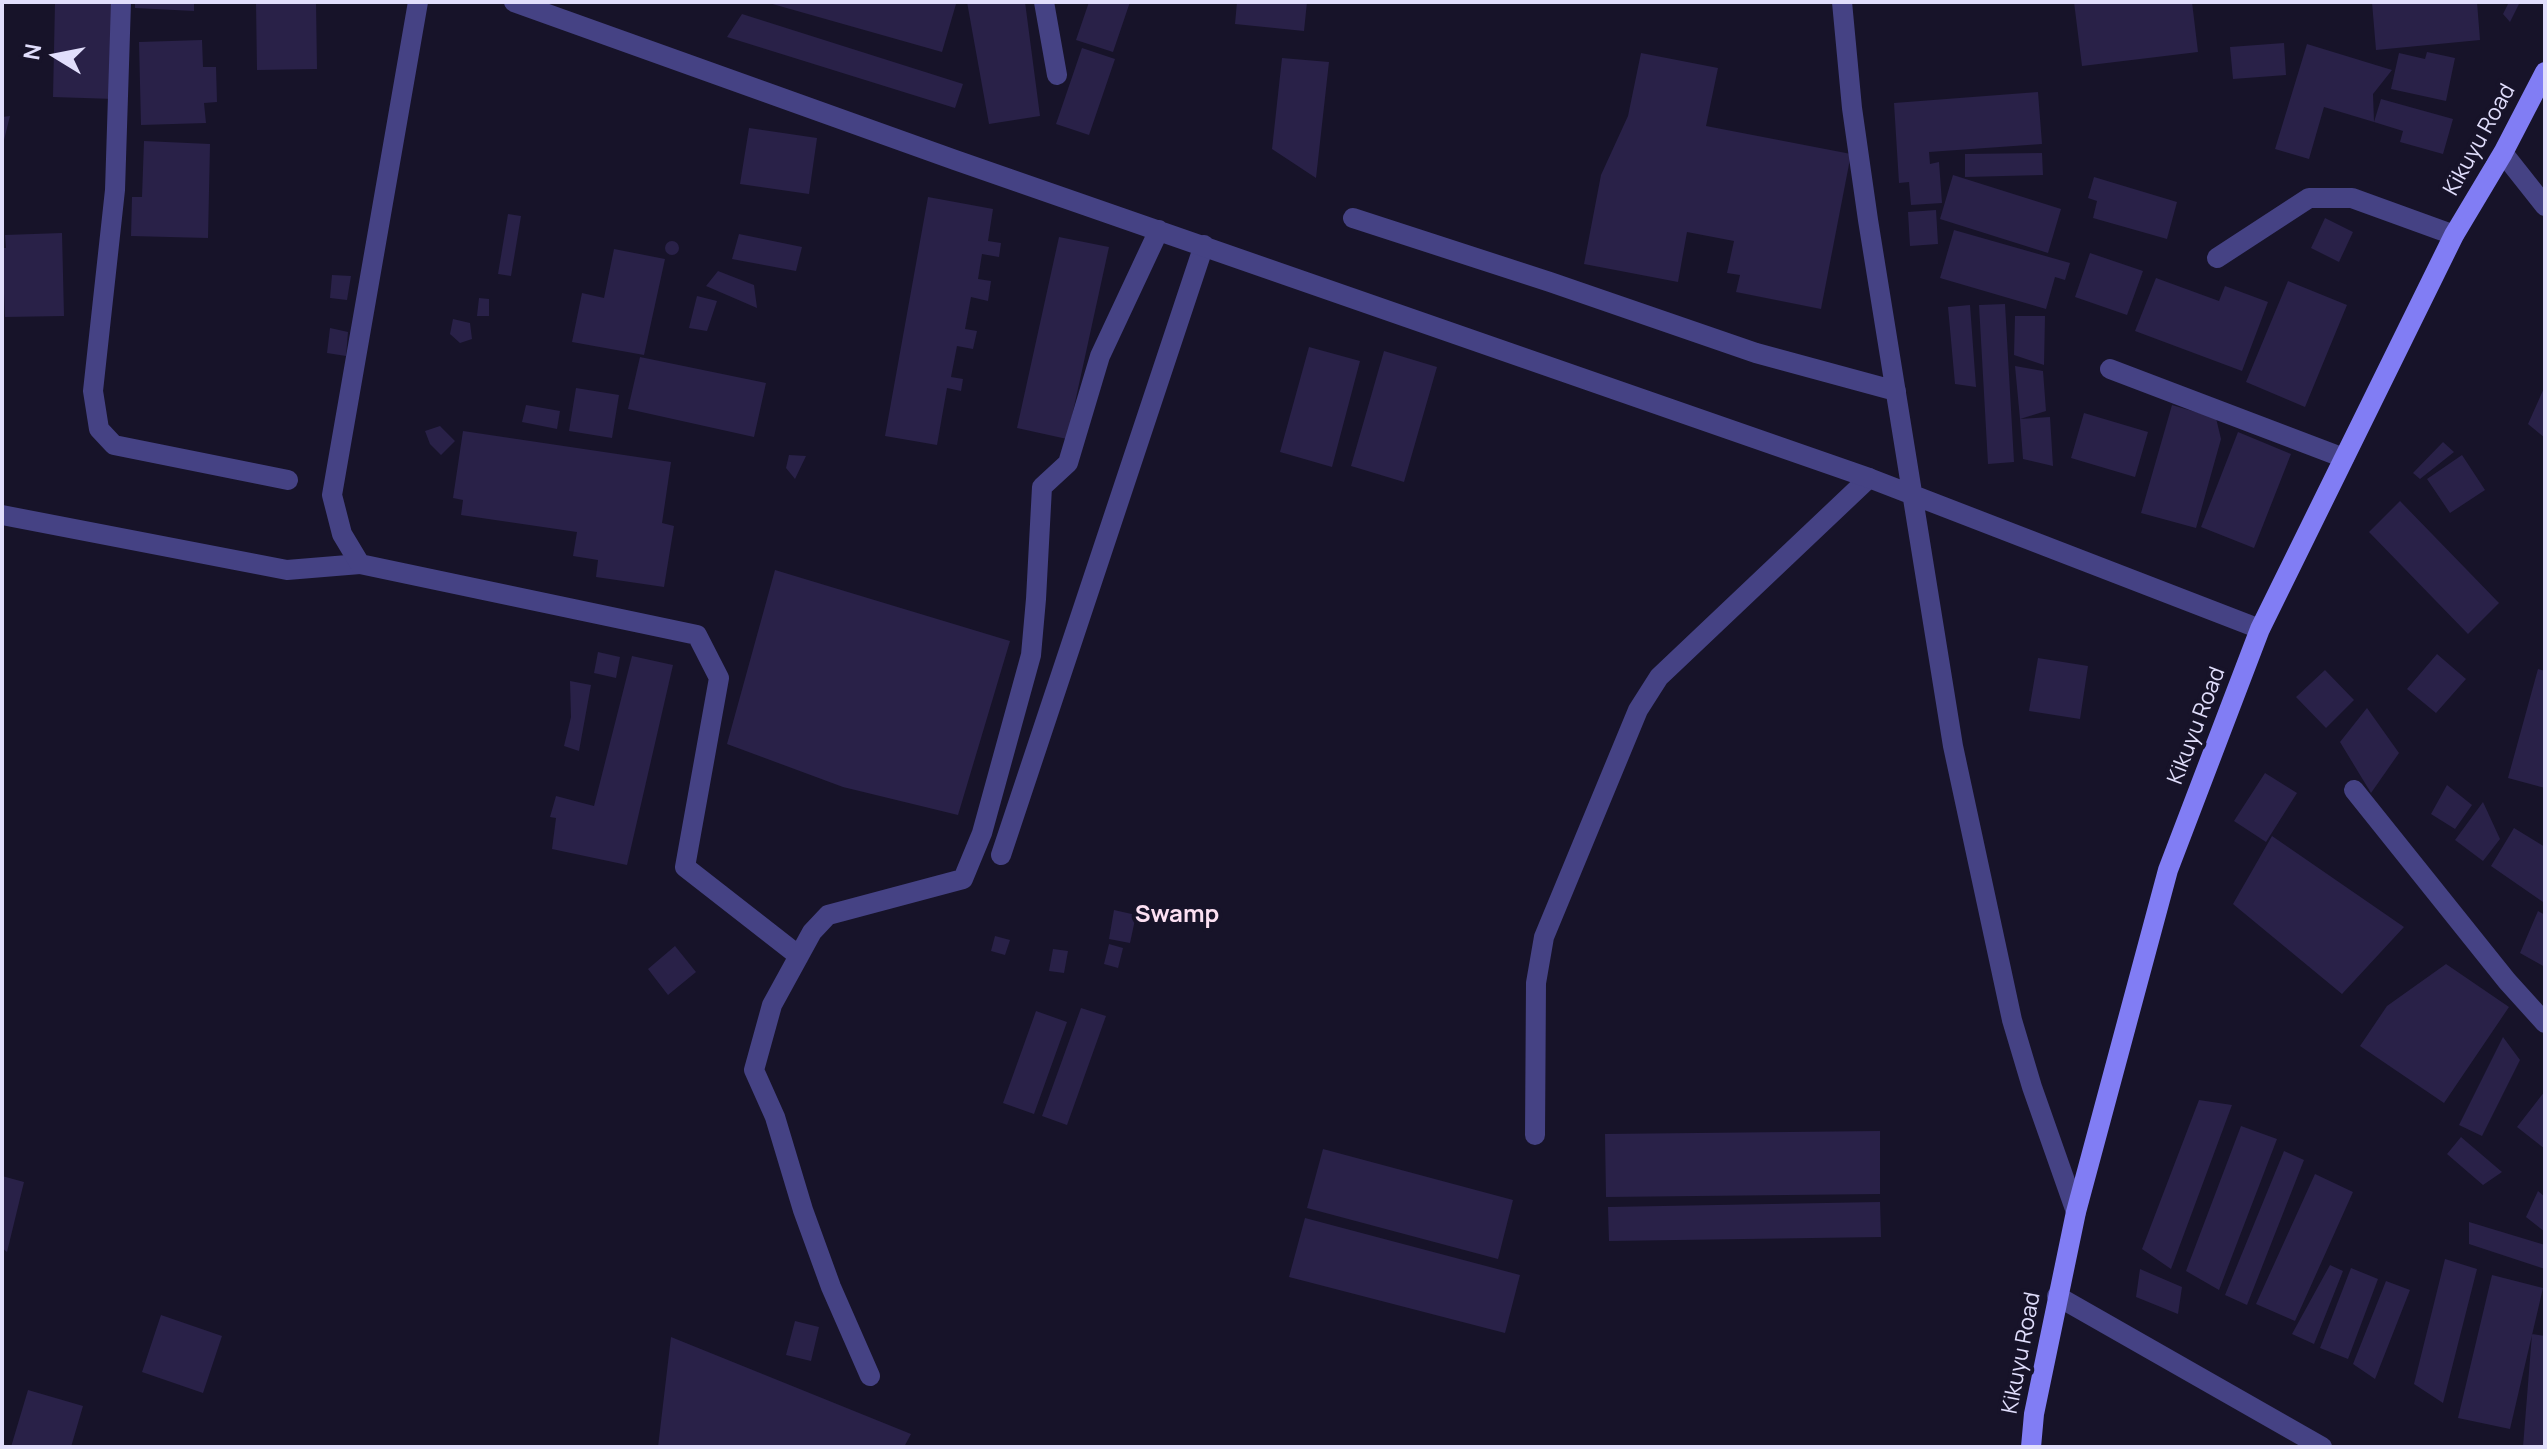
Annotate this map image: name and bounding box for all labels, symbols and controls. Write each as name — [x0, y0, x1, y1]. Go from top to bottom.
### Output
north arrow — [16, 16, 96, 96]
text: N — [16, 41, 49, 62]
street label: Kikuyu Road — [2439, 80, 2521, 200]
street label: Kikuyu Road — [2163, 664, 2231, 788]
district label: Swamp — [1135, 901, 1219, 929]
street label: Kikuyu Road — [1997, 1290, 2047, 1416]

